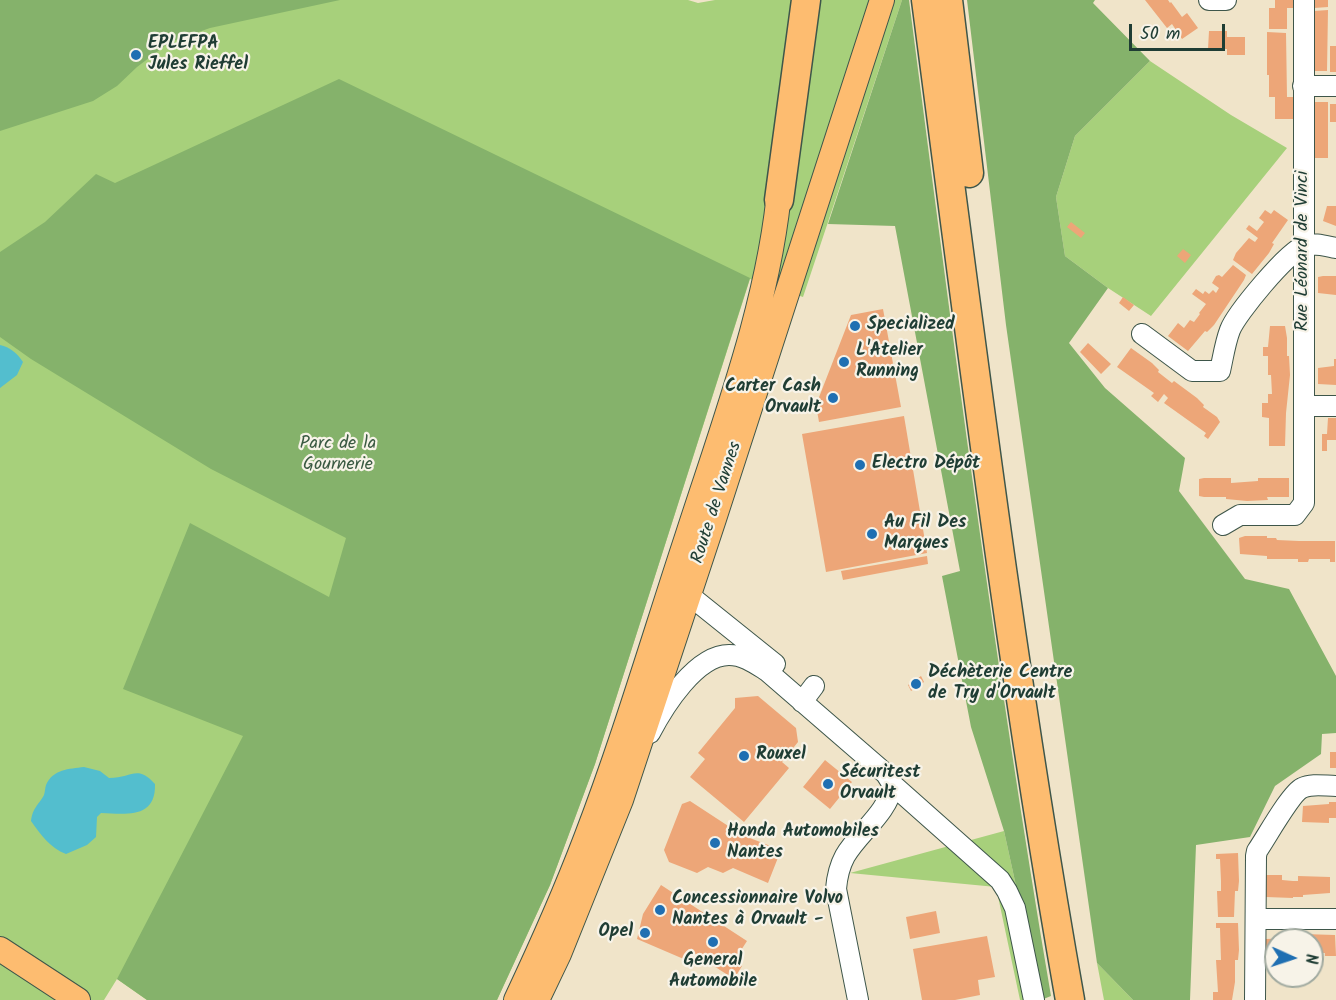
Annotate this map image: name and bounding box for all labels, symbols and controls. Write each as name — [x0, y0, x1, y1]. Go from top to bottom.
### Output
scale bar — [1132, 12, 1228, 50]
text: 50 m — [1140, 20, 1180, 49]
place label: EPLEFPA Jules Rieffel — [148, 34, 248, 76]
marker: EPLEFPA Jules Rieffel — [129, 48, 143, 62]
street label: Rue Léonard de Vinci — [1293, 171, 1315, 331]
place label: Specialized — [867, 315, 955, 337]
marker: Specialized — [848, 319, 862, 333]
place label: L'Atelier Running — [856, 341, 923, 384]
marker: L'Atelier Running — [837, 355, 851, 369]
place label: Carter Cash Orvault — [725, 377, 821, 420]
marker: Carter Cash Orvault — [826, 391, 840, 405]
park label: Parc de la Gournerie — [300, 434, 376, 476]
street label: Route de Vannes — [688, 439, 748, 567]
place label: Electro Dépôt — [872, 454, 980, 476]
marker: Electro Dépôt — [853, 458, 867, 472]
place label: Au Fil Des Marques — [884, 513, 966, 556]
marker: Au Fil Des Marques — [865, 527, 879, 541]
place label: Déchèterie Centre de Try d'Orvault — [928, 663, 1072, 706]
marker: Déchèterie Centre de Try d'Orvault — [909, 677, 923, 691]
place label: Rouxel — [756, 745, 806, 767]
marker: Rouxel — [737, 749, 751, 763]
place label: Sécuritest Orvault — [840, 763, 920, 806]
marker: Sécuritest Orvault — [821, 777, 835, 791]
place label: Honda Automobiles Nantes — [727, 822, 879, 864]
marker: Honda Automobiles Nantes — [708, 836, 722, 850]
place label: Concessionnaire Volvo Nantes à Orvault - — [672, 889, 843, 932]
marker: Concessionnaire Volvo Nantes à Orvault - — [653, 903, 667, 917]
place label: Opel — [599, 922, 633, 944]
marker: Opel — [638, 926, 652, 940]
north arrow — [1264, 928, 1324, 988]
marker: General Automobile — [706, 935, 720, 949]
place label: General Automobile — [669, 951, 757, 994]
text: N — [1298, 953, 1323, 965]

